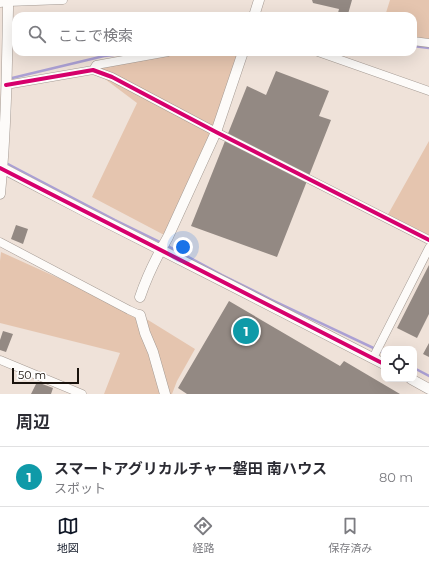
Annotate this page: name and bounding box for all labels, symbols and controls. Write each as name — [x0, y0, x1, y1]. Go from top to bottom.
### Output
search box — [12, 12, 417, 56]
icon: search — [26, 23, 48, 45]
text: ここで検索 — [58, 26, 133, 45]
your location — [173, 237, 193, 257]
pin: 1 — [233, 316, 259, 346]
map controls — [381, 346, 417, 382]
button: locate — [381, 346, 417, 382]
scale bar — [12, 366, 79, 385]
text: 50 m — [18, 368, 46, 382]
text: 周辺 — [16, 412, 50, 432]
text: スマートアグリカルチャー磐田 南ハウス — [54, 459, 327, 478]
text: 1 — [26, 469, 32, 485]
text: 80 m — [379, 469, 413, 485]
text: スポット — [54, 480, 106, 496]
tab: 地図 — [57, 515, 79, 555]
tab: 経路 — [192, 515, 214, 555]
tab: 保存済み — [328, 515, 372, 555]

